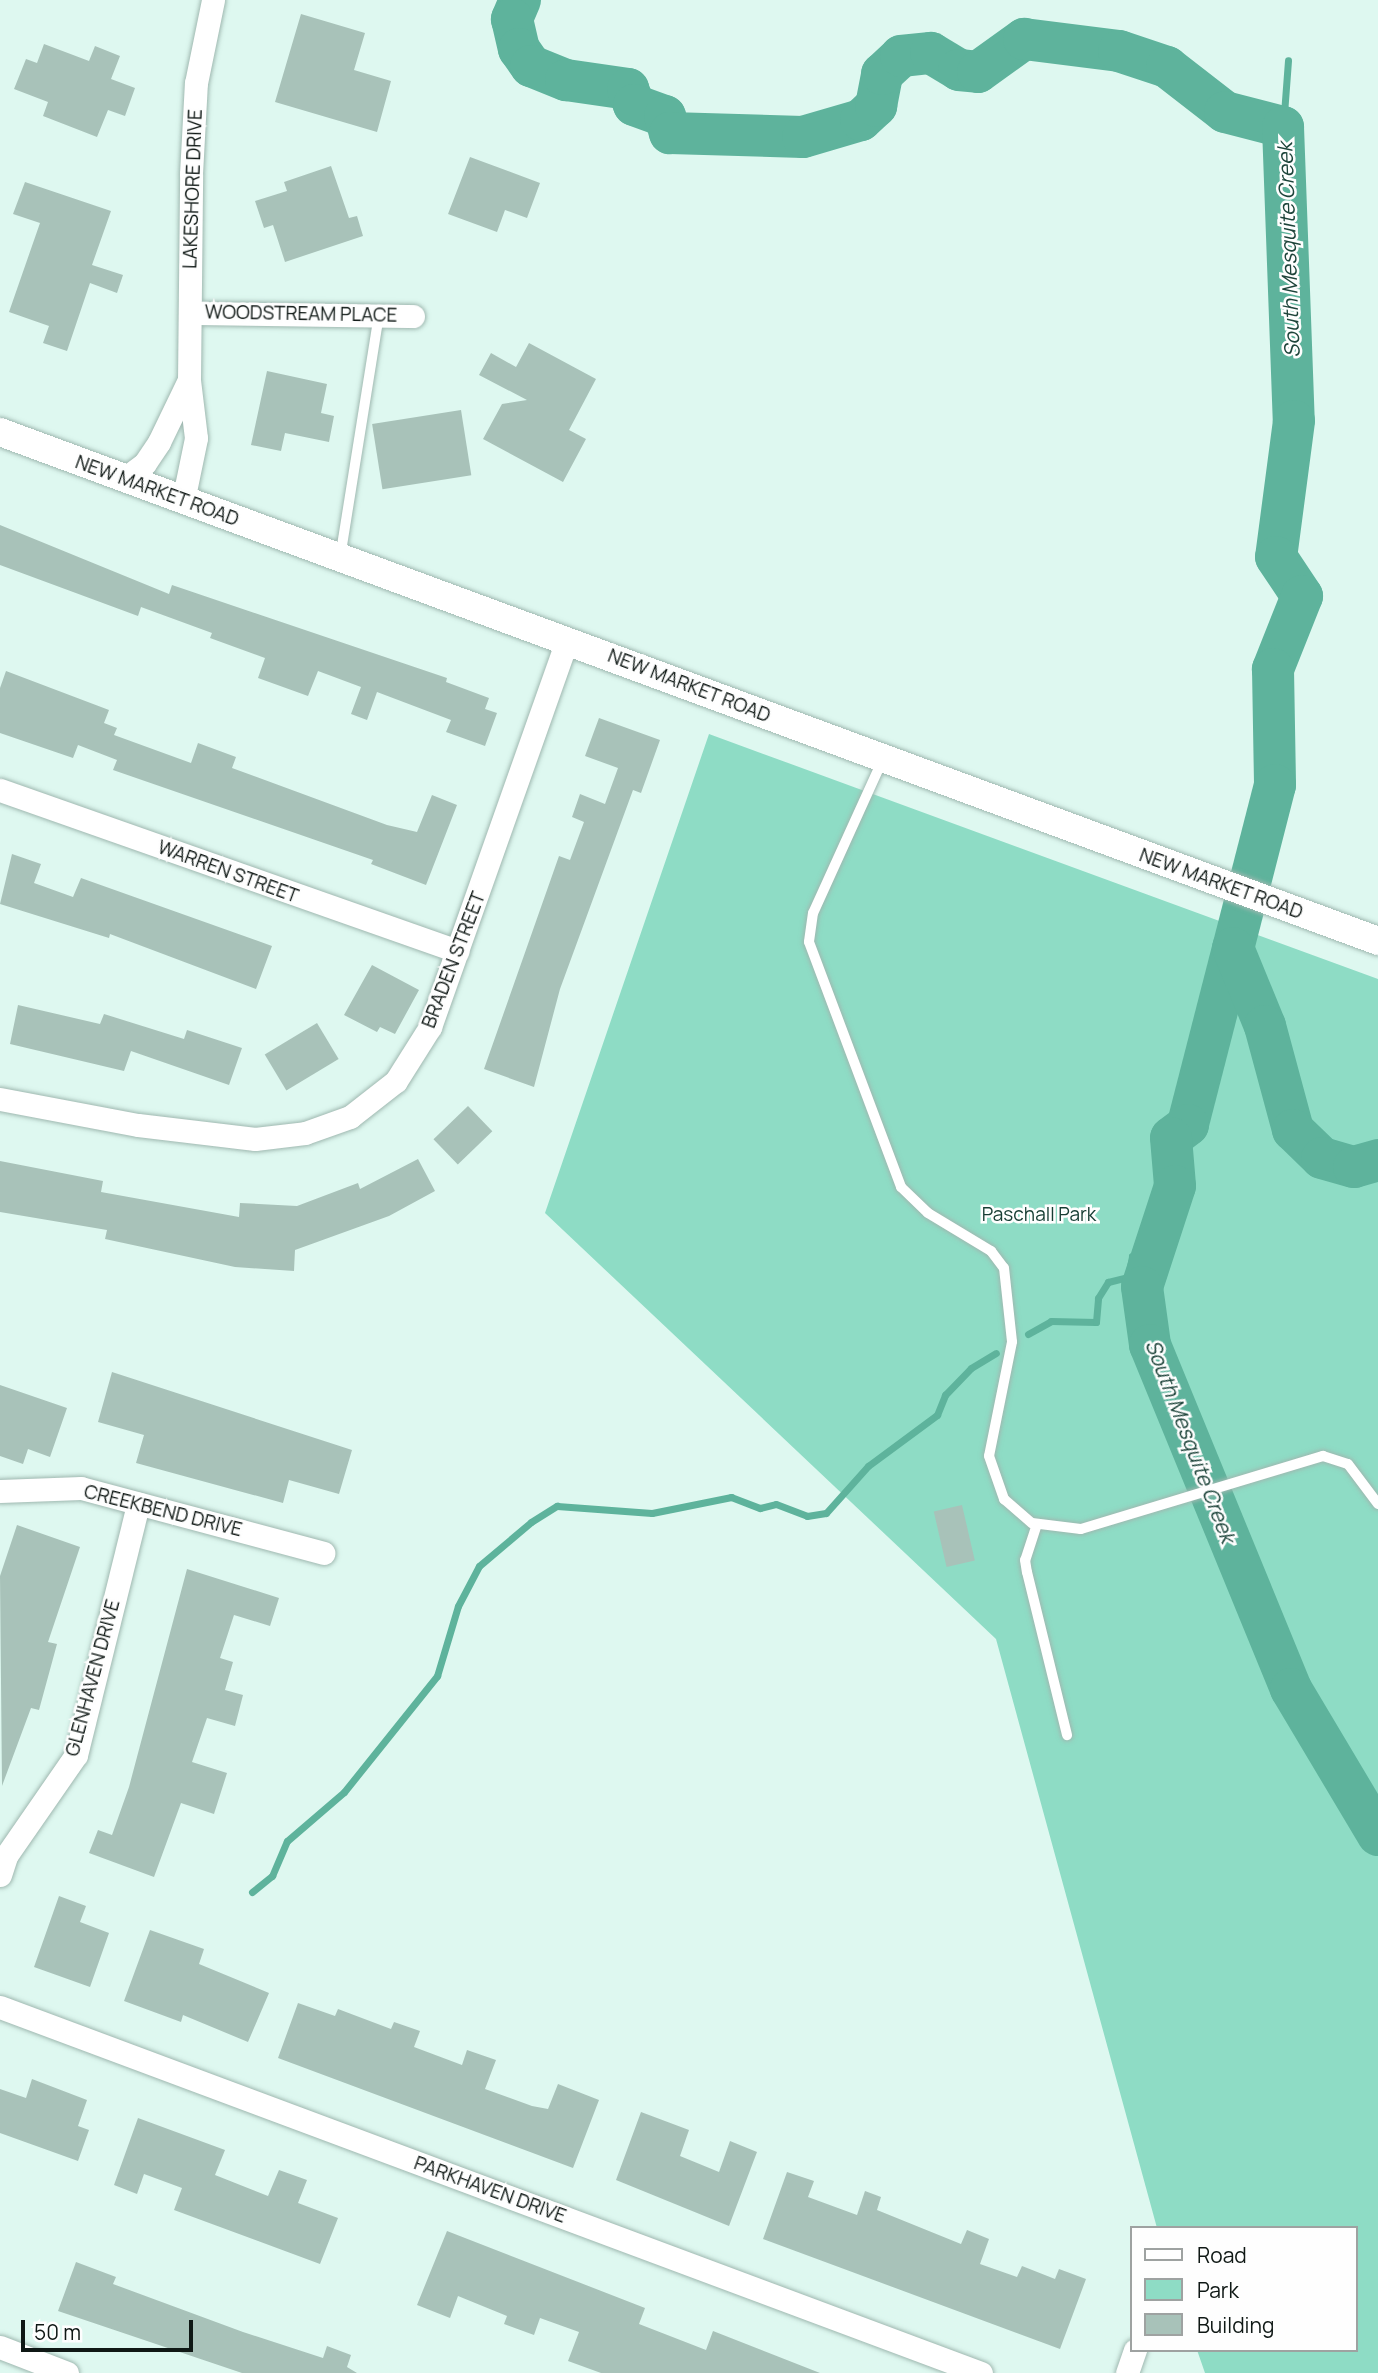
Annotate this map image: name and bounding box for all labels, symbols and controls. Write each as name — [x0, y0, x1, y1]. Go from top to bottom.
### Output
street label: LAKESHORE DRIVE — [179, 109, 207, 269]
water label: South Mesquite Creek — [1272, 142, 1304, 358]
street label: WOODSTREAM PLACE — [205, 301, 397, 327]
street label: NEW MARKET ROAD — [72, 451, 242, 531]
street label: NEW MARKET ROAD — [604, 644, 774, 728]
street label: WARREN STREET — [155, 836, 301, 908]
street label: NEW MARKET ROAD — [1136, 844, 1306, 924]
street label: BRADEN STREET — [418, 889, 490, 1031]
park label: Paschall Park — [982, 1204, 1096, 1226]
water label: South Mesquite Creek — [1141, 1336, 1241, 1546]
street label: CREEKBEND DRIVE — [82, 1480, 244, 1542]
street label: GLENHAVEN DRIVE — [61, 1597, 125, 1759]
street label: PARKHAVEN DRIVE — [411, 2152, 569, 2228]
legend — [1130, 2226, 1357, 2352]
text: Road — [1197, 2241, 1247, 2269]
text: Park — [1197, 2276, 1239, 2304]
scale bar — [24, 2306, 196, 2350]
text: Building — [1197, 2311, 1274, 2339]
text: 50 m — [34, 2318, 81, 2346]

